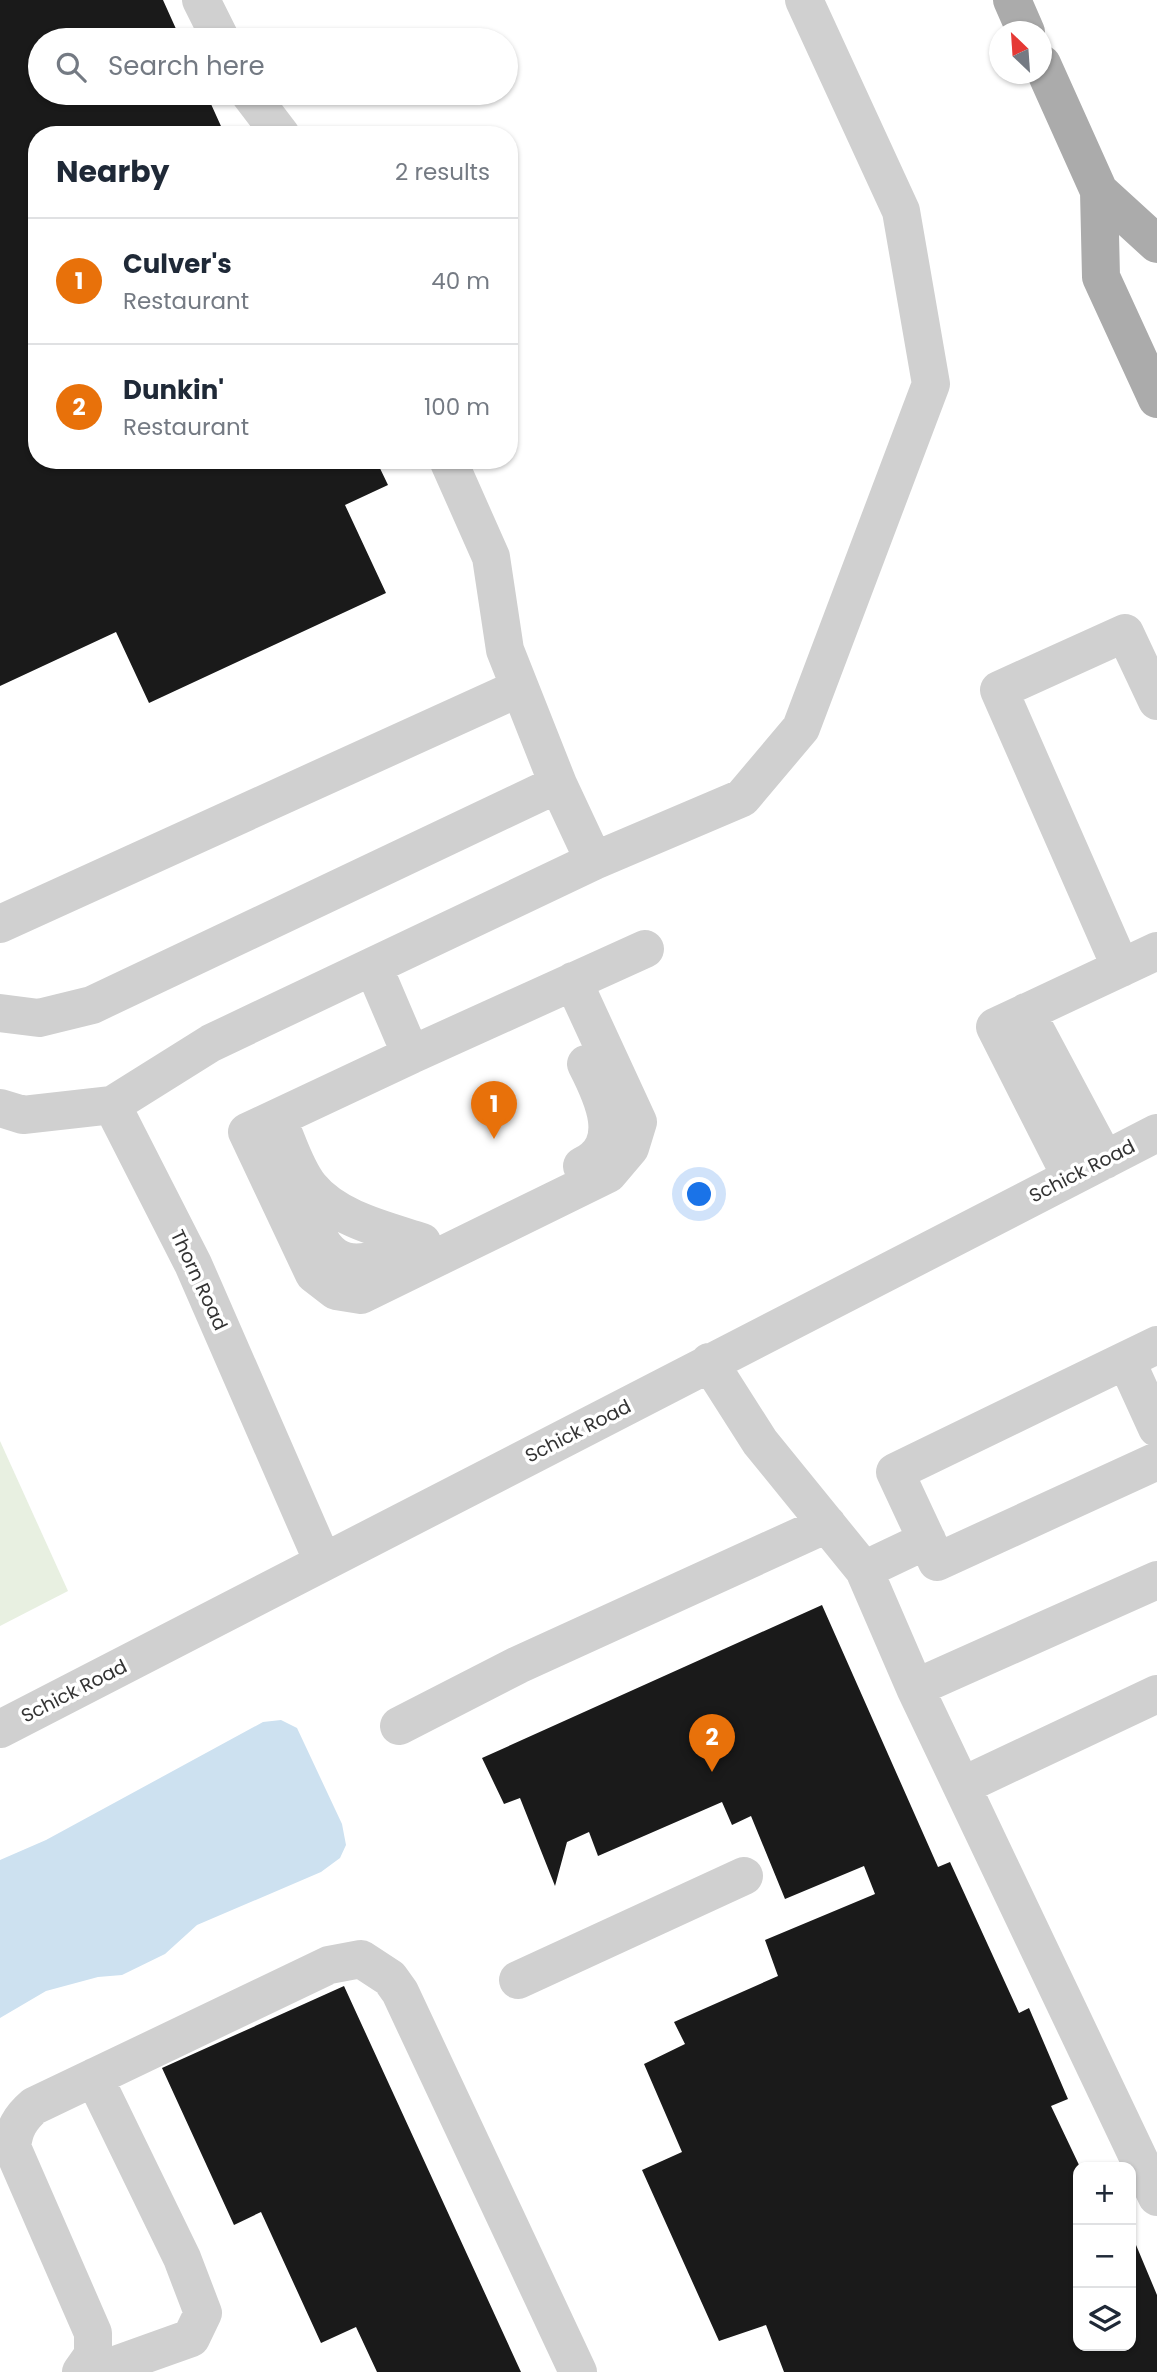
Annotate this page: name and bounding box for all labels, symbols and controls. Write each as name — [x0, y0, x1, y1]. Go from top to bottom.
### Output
north arrow — [989, 21, 1052, 84]
search box — [28, 28, 518, 105]
icon: search — [52, 48, 90, 86]
text: Search here — [108, 48, 265, 84]
text: Nearby — [56, 150, 170, 193]
text: 2 results — [395, 156, 490, 188]
text: Culver's — [123, 246, 232, 282]
text: 1 — [75, 265, 83, 297]
text: 40 m — [431, 265, 490, 297]
text: Restaurant — [123, 285, 249, 317]
text: Dunkin' — [123, 372, 224, 408]
text: 2 — [72, 391, 86, 423]
text: 100 m — [424, 391, 490, 423]
text: Restaurant — [123, 411, 249, 443]
pin: 1 — [471, 1081, 517, 1139]
street label: Schick Road — [1024, 1133, 1140, 1209]
your location — [682, 1177, 716, 1211]
street label: Thorn Road — [164, 1225, 234, 1335]
street label: Schick Road — [520, 1393, 636, 1469]
street label: Schick Road — [16, 1653, 132, 1729]
pin: 2 — [689, 1714, 735, 1772]
map controls — [1073, 2162, 1136, 2351]
button: + — [1073, 2162, 1136, 2225]
button: − — [1073, 2225, 1136, 2288]
button: layers — [1073, 2288, 1136, 2351]

